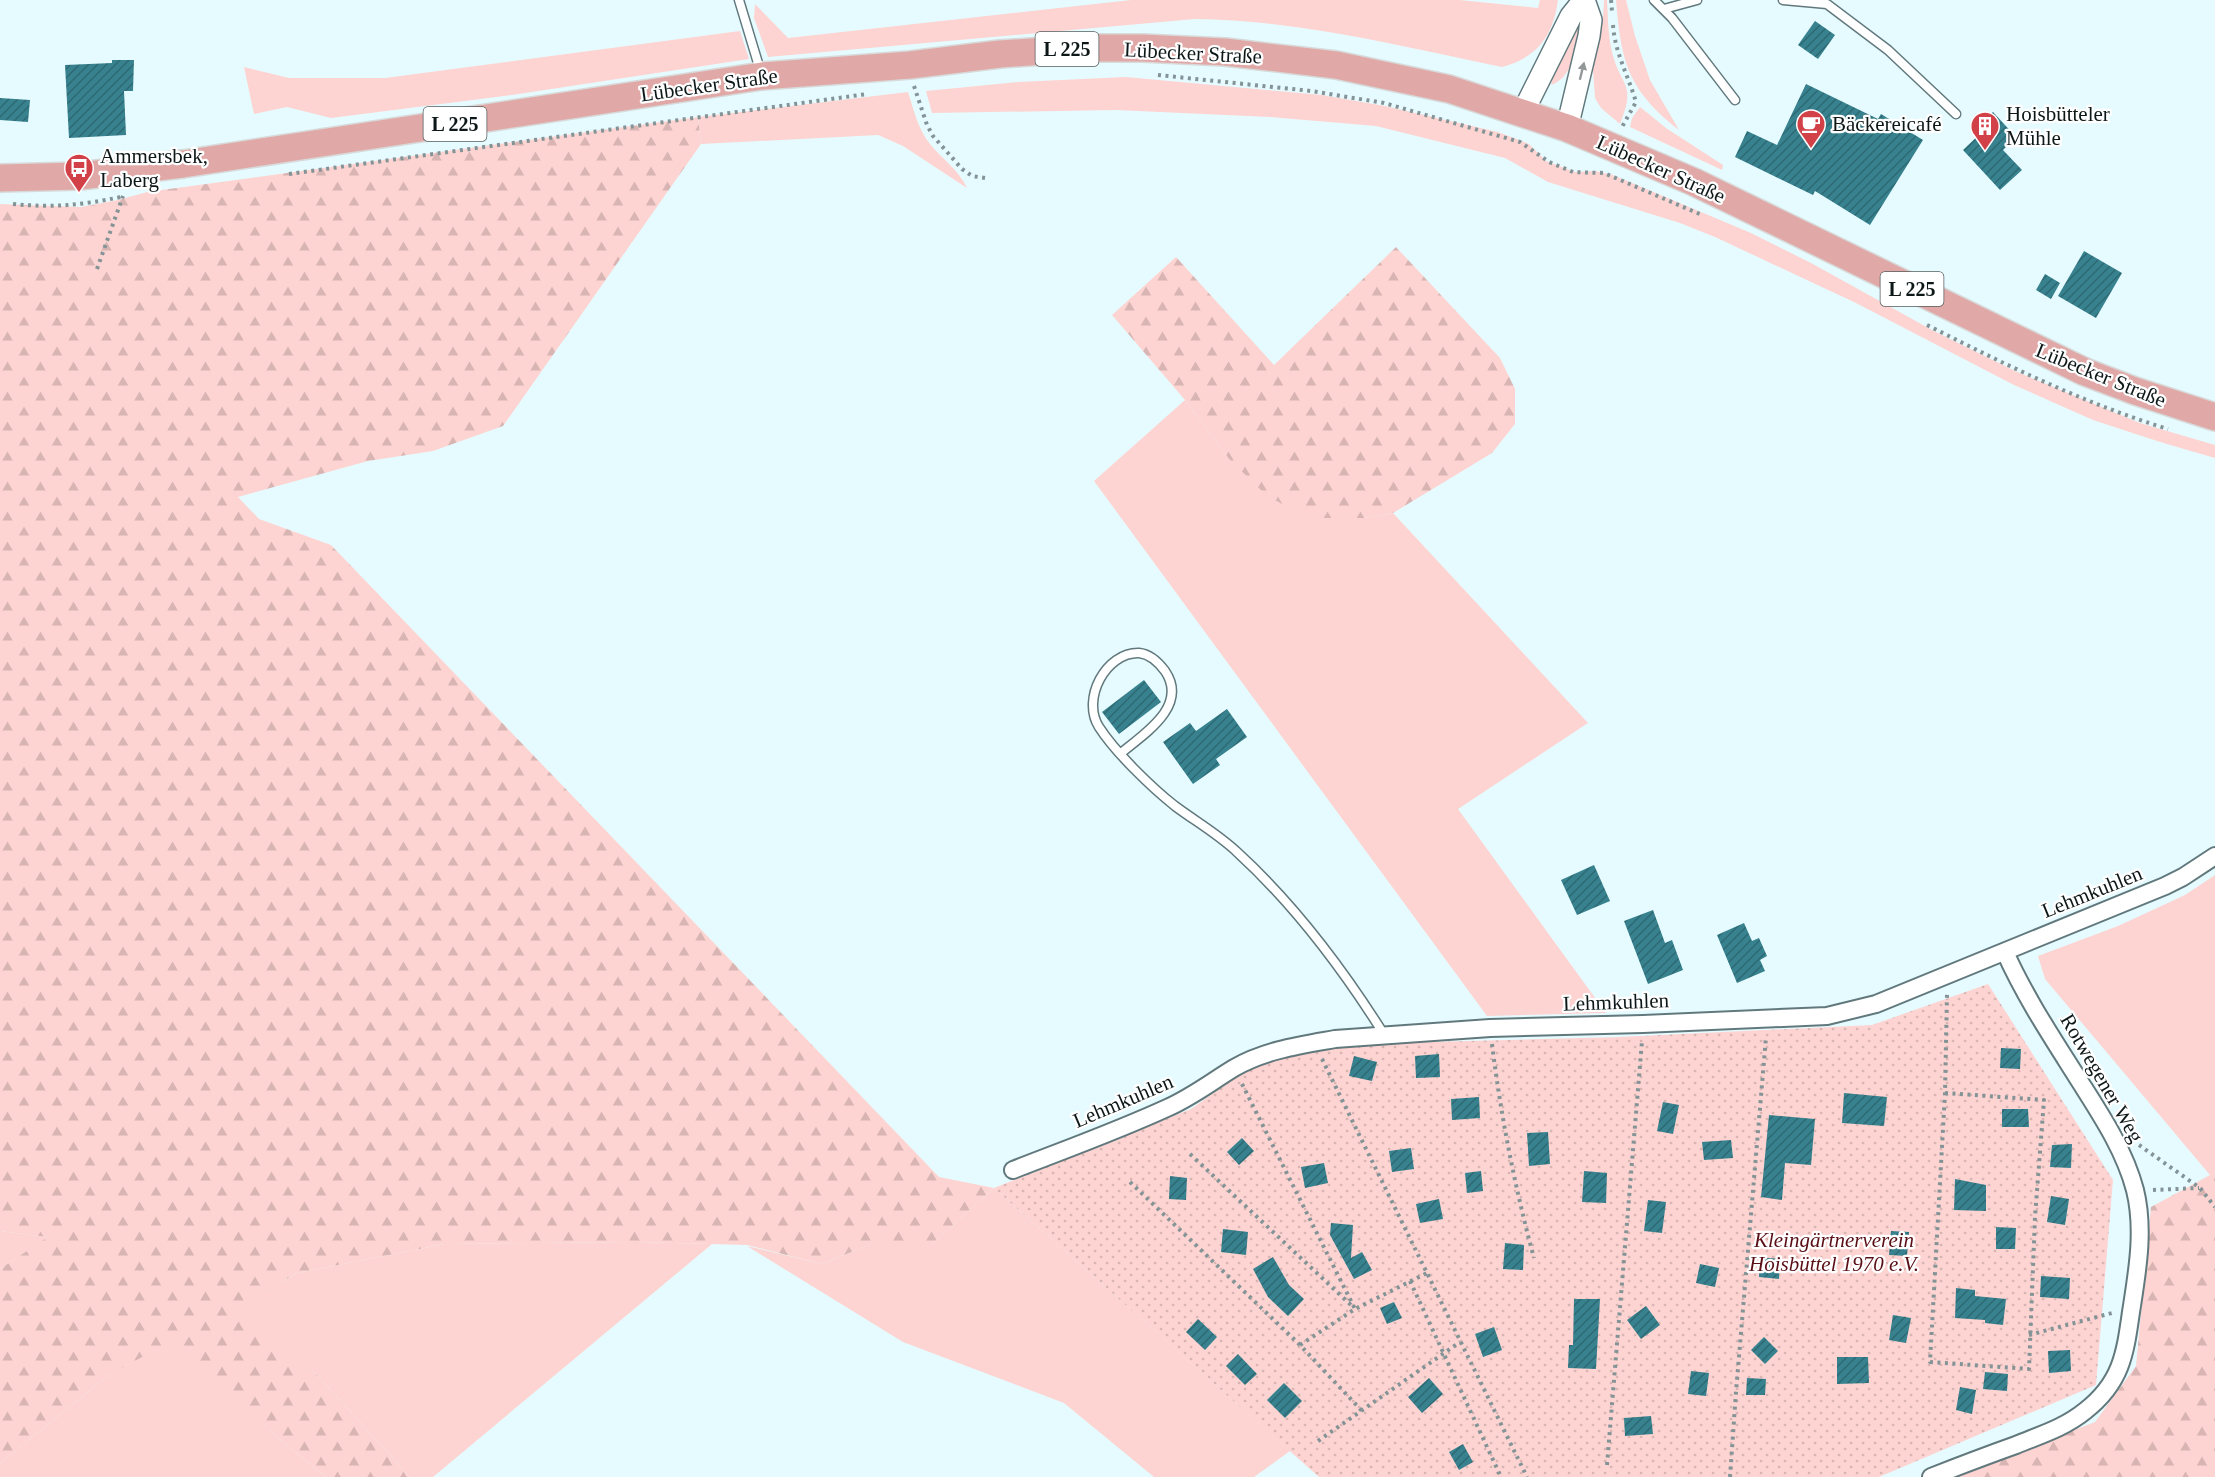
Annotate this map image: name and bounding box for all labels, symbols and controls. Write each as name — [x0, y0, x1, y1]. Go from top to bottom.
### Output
road number: L 225 — [1036, 32, 1098, 66]
street label: Lübecker Straße — [1123, 37, 1263, 69]
one-way arrow — [1577, 62, 1587, 81]
street label: Lübecker Straße — [639, 64, 779, 106]
place label: Hoisbütteler Mühle — [2006, 102, 2110, 150]
road number: L 225 — [424, 107, 486, 141]
cafe icon: Bäckereicafé — [1795, 108, 1827, 150]
building icon: Hoisbütteler Mühle — [1969, 110, 2001, 152]
place label: Bäckereicafé — [1832, 112, 1942, 136]
street label: Lübecker Straße — [1593, 130, 1729, 208]
place label: Ammersbek, Laberg — [100, 144, 208, 192]
bus stop icon: Ammersbek, Laberg — [63, 152, 95, 194]
road number: L 225 — [1880, 272, 1944, 306]
street label: Lübecker Straße — [2032, 338, 2170, 412]
street label: Lehmkuhlen — [2038, 861, 2146, 923]
street label: Lehmkuhlen — [1563, 988, 1670, 1016]
street label: Rotwegener Weg — [2056, 1010, 2149, 1147]
street label: Lehmkuhlen — [1069, 1069, 1177, 1133]
park label: Kleingärtnerverein Hoisbüttel 1970 e.V. — [1748, 1228, 1919, 1276]

